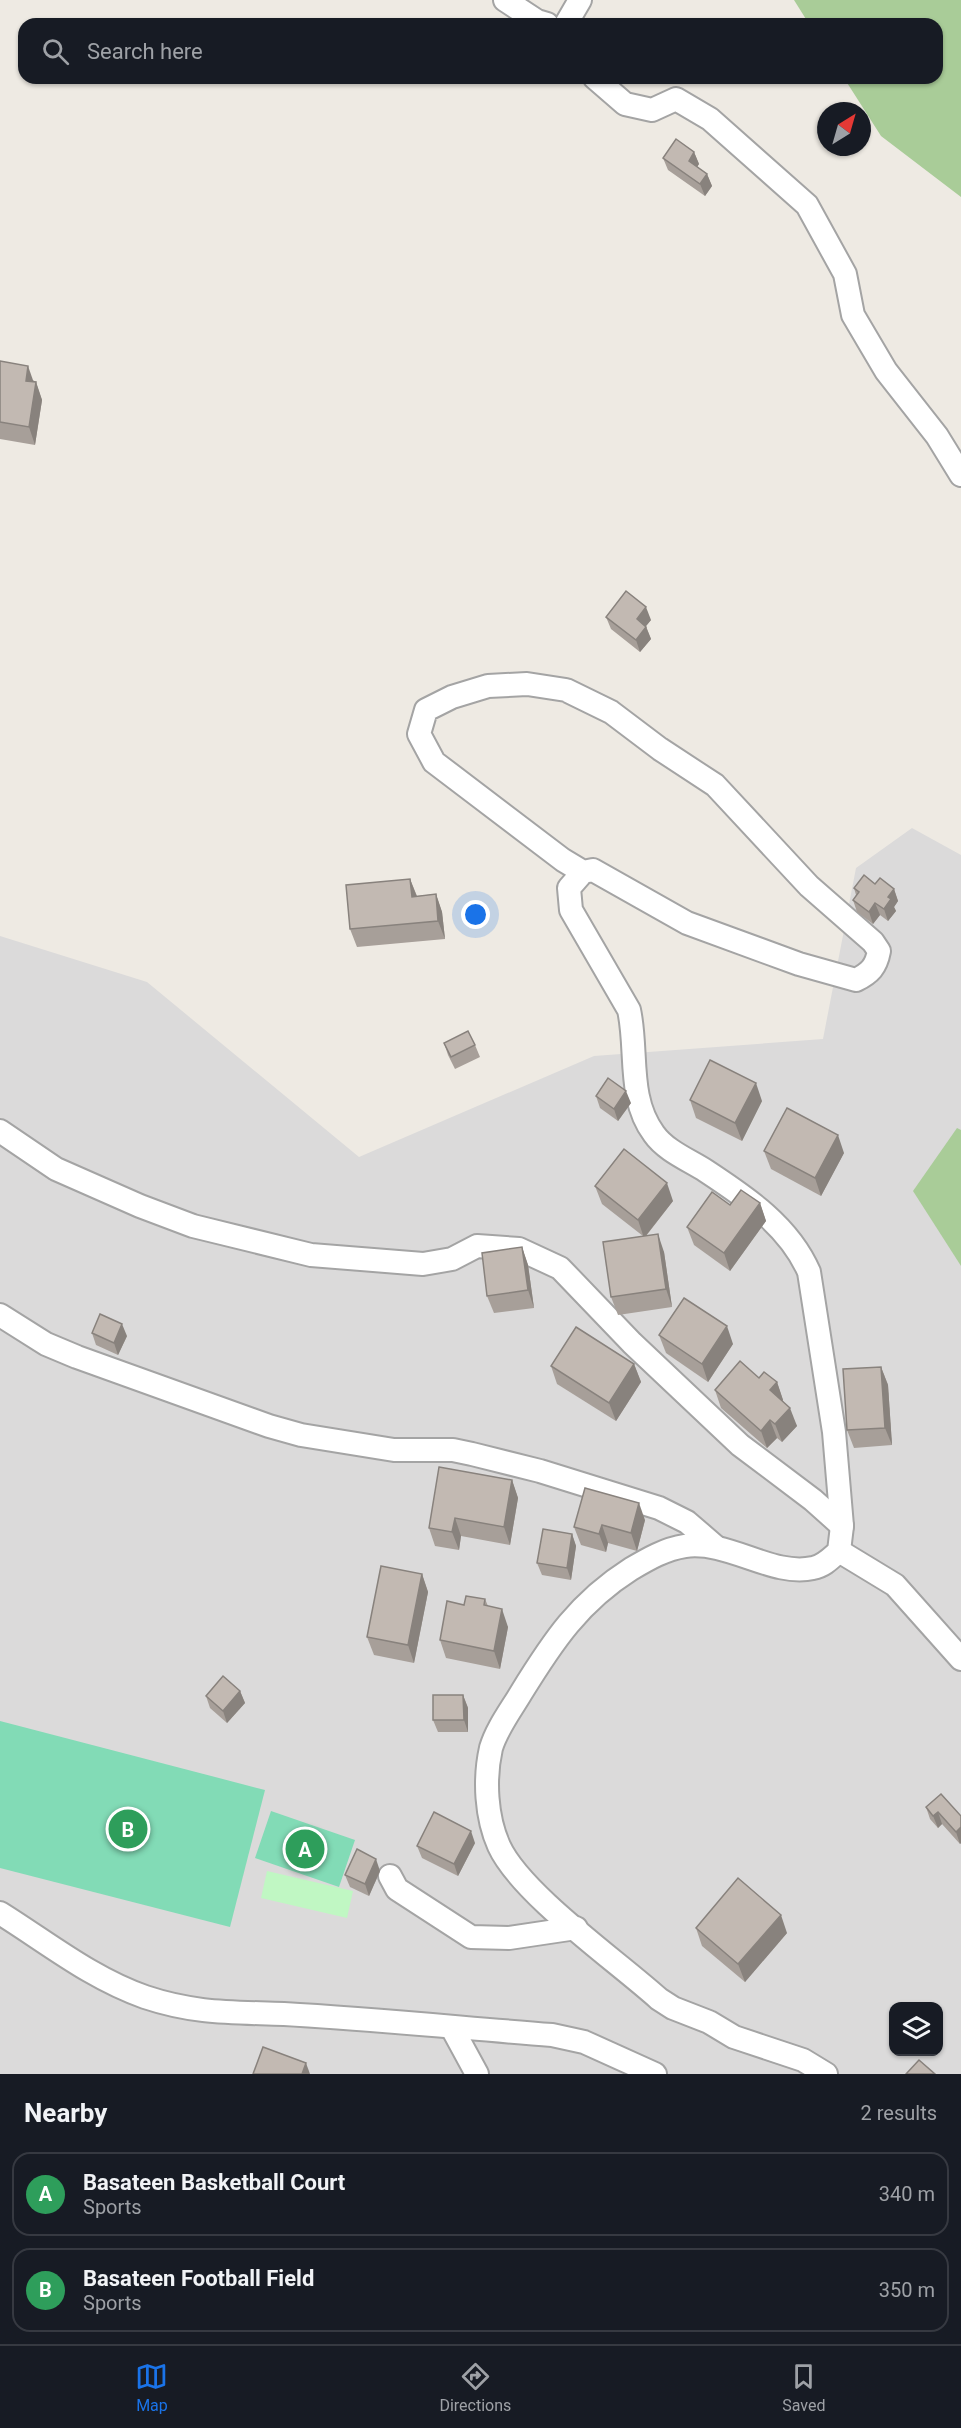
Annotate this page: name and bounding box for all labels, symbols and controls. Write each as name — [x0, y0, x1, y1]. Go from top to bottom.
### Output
search box — [18, 18, 943, 84]
icon: search — [39, 35, 72, 68]
text: Search here — [87, 39, 203, 64]
north arrow — [817, 102, 871, 156]
your location — [461, 900, 490, 929]
pin: B — [108, 1806, 148, 1852]
pin: A — [286, 1826, 324, 1872]
map controls — [889, 2002, 943, 2056]
button: layers — [889, 2002, 943, 2056]
text: Nearby — [24, 2098, 107, 2128]
text: 2 results — [861, 2101, 937, 2125]
text: Basateen Basketball Court — [83, 2170, 345, 2195]
text: A — [39, 2182, 52, 2206]
text: 340 m — [879, 2182, 935, 2206]
text: Sports — [83, 2195, 142, 2219]
text: Basateen Football Field — [83, 2266, 314, 2291]
text: B — [39, 2278, 52, 2302]
text: 350 m — [879, 2278, 935, 2302]
text: Sports — [83, 2291, 142, 2315]
tab: Map — [135, 2360, 168, 2415]
tab: Directions — [439, 2360, 511, 2415]
tab: Saved — [782, 2360, 826, 2415]

